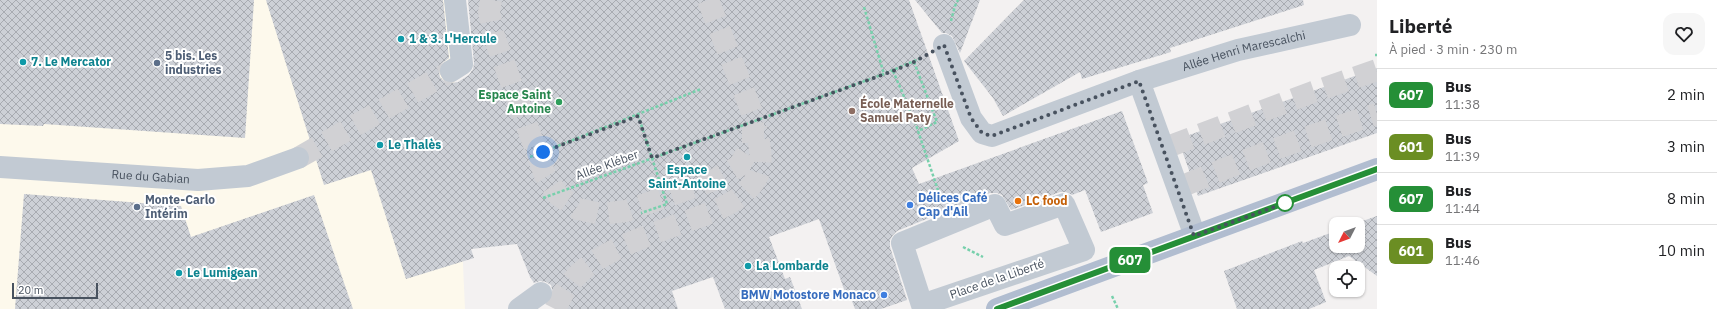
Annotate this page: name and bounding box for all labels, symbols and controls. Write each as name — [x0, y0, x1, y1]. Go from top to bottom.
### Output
button: heart — [1663, 13, 1705, 55]
text: Liberté — [1389, 14, 1452, 38]
street label: Allée Henri Marescalchi — [1180, 27, 1307, 74]
place label: 1 & 3. L'Hercule — [409, 31, 497, 46]
marker: 1 & 3. L'Hercule — [396, 34, 406, 44]
text: À pied · 3 min · 230 m — [1389, 41, 1517, 58]
place label: 5 bis. Les industries — [165, 48, 222, 77]
place label: 7. Le Mercator — [31, 54, 111, 69]
marker: 7. Le Mercator — [18, 57, 28, 67]
marker: 5 bis. Les industries — [152, 58, 162, 68]
text: Bus — [1445, 77, 1472, 96]
text: 2 min — [1667, 85, 1705, 104]
text: 607 — [1398, 86, 1424, 104]
place label: Espace Saint Antoine — [478, 87, 551, 116]
place label: École Maternelle Samuel Paty — [860, 95, 954, 125]
text: 11:38 — [1445, 96, 1480, 113]
marker: Espace Saint Antoine — [554, 97, 564, 107]
marker: École Maternelle Samuel Paty — [847, 106, 857, 116]
text: Bus — [1445, 129, 1472, 148]
place label: Le Thalès — [388, 137, 441, 152]
text: 3 min — [1667, 137, 1705, 156]
text: 601 — [1398, 138, 1424, 156]
marker: Le Thalès — [375, 140, 385, 150]
your location — [533, 142, 553, 162]
street label: Allée Kléber — [573, 146, 641, 183]
text: 11:39 — [1445, 148, 1480, 165]
marker: Espace Saint-Antoine — [682, 152, 692, 162]
place label: Espace Saint-Antoine — [648, 162, 726, 191]
street label: Rue du Gabian — [111, 166, 190, 186]
text: Bus — [1445, 181, 1472, 200]
text: 8 min — [1667, 189, 1705, 208]
place label: Délices Café Cap d'Ail — [918, 190, 988, 219]
text: 607 — [1398, 190, 1424, 208]
place label: Monte-Carlo Intérim — [145, 192, 215, 221]
place label: LC food — [1026, 193, 1068, 208]
unlabelled marker — [1276, 194, 1294, 212]
marker: LC food — [1013, 196, 1023, 206]
marker: Délices Café Cap d'Ail — [905, 200, 915, 210]
text: 11:44 — [1445, 200, 1480, 217]
marker: Monte-Carlo Intérim — [132, 202, 142, 212]
north arrow — [1329, 217, 1365, 253]
map controls — [1329, 217, 1365, 297]
text: Bus — [1445, 233, 1472, 252]
text: 10 min — [1658, 241, 1705, 260]
text: 601 — [1398, 242, 1424, 260]
line badge: 607 — [1107, 247, 1153, 273]
text: 607 — [1117, 251, 1143, 269]
text: 11:46 — [1445, 252, 1480, 269]
street label: Place de la Liberté — [948, 255, 1046, 302]
place label: La Lombarde — [756, 258, 829, 273]
marker: La Lombarde — [743, 261, 753, 271]
button: locate — [1329, 261, 1365, 297]
place label: Le Lumigean — [187, 265, 258, 280]
marker: Le Lumigean — [174, 268, 184, 278]
scale bar — [12, 281, 98, 300]
text: 20 m — [18, 283, 43, 297]
place label: BMW Motostore Monaco — [741, 287, 876, 302]
marker: BMW Motostore Monaco — [879, 290, 889, 300]

